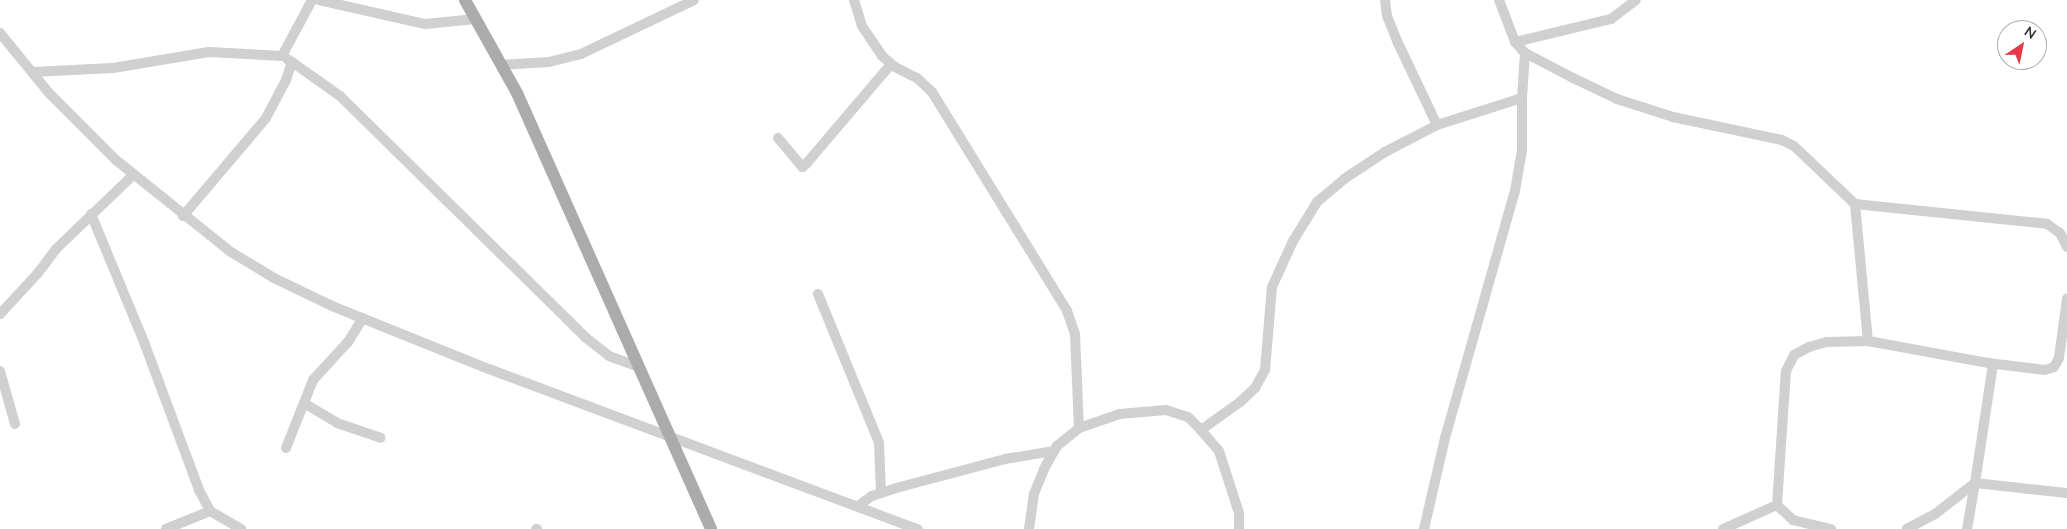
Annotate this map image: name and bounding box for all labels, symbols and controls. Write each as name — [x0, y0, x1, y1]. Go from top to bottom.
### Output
north arrow — [1997, 20, 2047, 70]
text: N — [2020, 22, 2040, 44]

